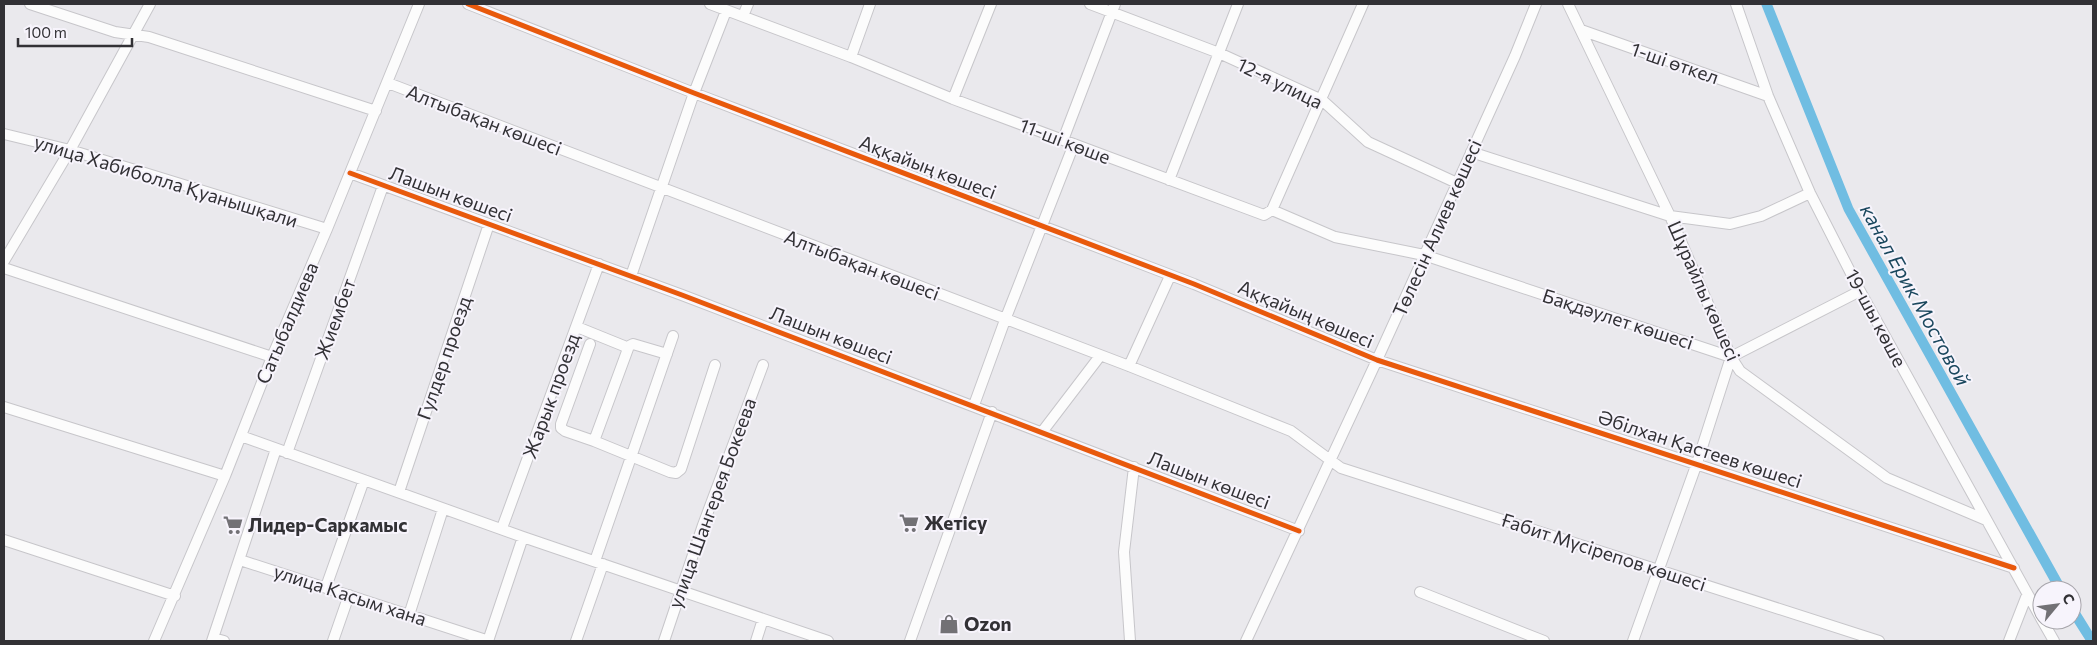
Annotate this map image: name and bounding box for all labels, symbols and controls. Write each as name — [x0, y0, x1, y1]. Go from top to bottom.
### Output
scale bar — [18, 15, 131, 47]
text: 100 m — [25, 23, 67, 41]
street label: 1-шi өткел — [1628, 37, 1722, 88]
street label: 12-я улица — [1234, 52, 1327, 113]
street label: Алтыбақан көшесі — [403, 79, 565, 160]
street label: 11-ші көше — [1016, 113, 1114, 168]
street label: улица Хабиболла Қуанышқали — [31, 129, 301, 232]
street label: Аққайың көшесі — [856, 130, 1000, 203]
street label: Төлесін Алиев көшесі — [1387, 136, 1486, 320]
street label: Лашын көшесі — [386, 161, 516, 226]
water label: канал Ерик Мостовой — [1856, 200, 1976, 390]
street label: Шұрайлы көшесі — [1663, 217, 1746, 364]
street label: Алтыбақан көшесі — [781, 224, 943, 305]
street label: Сатыбалдиева — [251, 259, 323, 387]
street label: 19-шы көше — [1841, 265, 1912, 371]
street label: Жиембет — [309, 275, 360, 362]
street label: Аққайың көшесі — [1235, 275, 1377, 352]
street label: Бақдәулет көшесi — [1540, 283, 1696, 354]
street label: Гулдер проезд — [412, 293, 475, 423]
street label: Лашын көшесі — [767, 301, 896, 368]
street label: Жарык проезд — [517, 330, 584, 462]
street label: улица Шангерея Бокеева — [663, 395, 760, 611]
street label: Әбілхан Қастеев көшесi — [1595, 405, 1805, 492]
street label: Лашын көшесі — [1145, 446, 1274, 513]
street label: Ғабит Мүсірепов көшесi — [1499, 508, 1709, 595]
place label: Жетісу — [924, 511, 988, 534]
supermarket icon: Жетісу — [898, 512, 920, 534]
place label: Лидер-Саркамыс — [248, 513, 407, 536]
supermarket icon: Лидер-Саркамыс — [222, 514, 244, 536]
street label: улица Касым хана — [271, 559, 429, 630]
north arrow — [2032, 580, 2082, 630]
text: С — [2059, 590, 2079, 607]
place label: Ozon — [964, 612, 1012, 635]
shop icon: Ozon — [938, 613, 960, 635]

